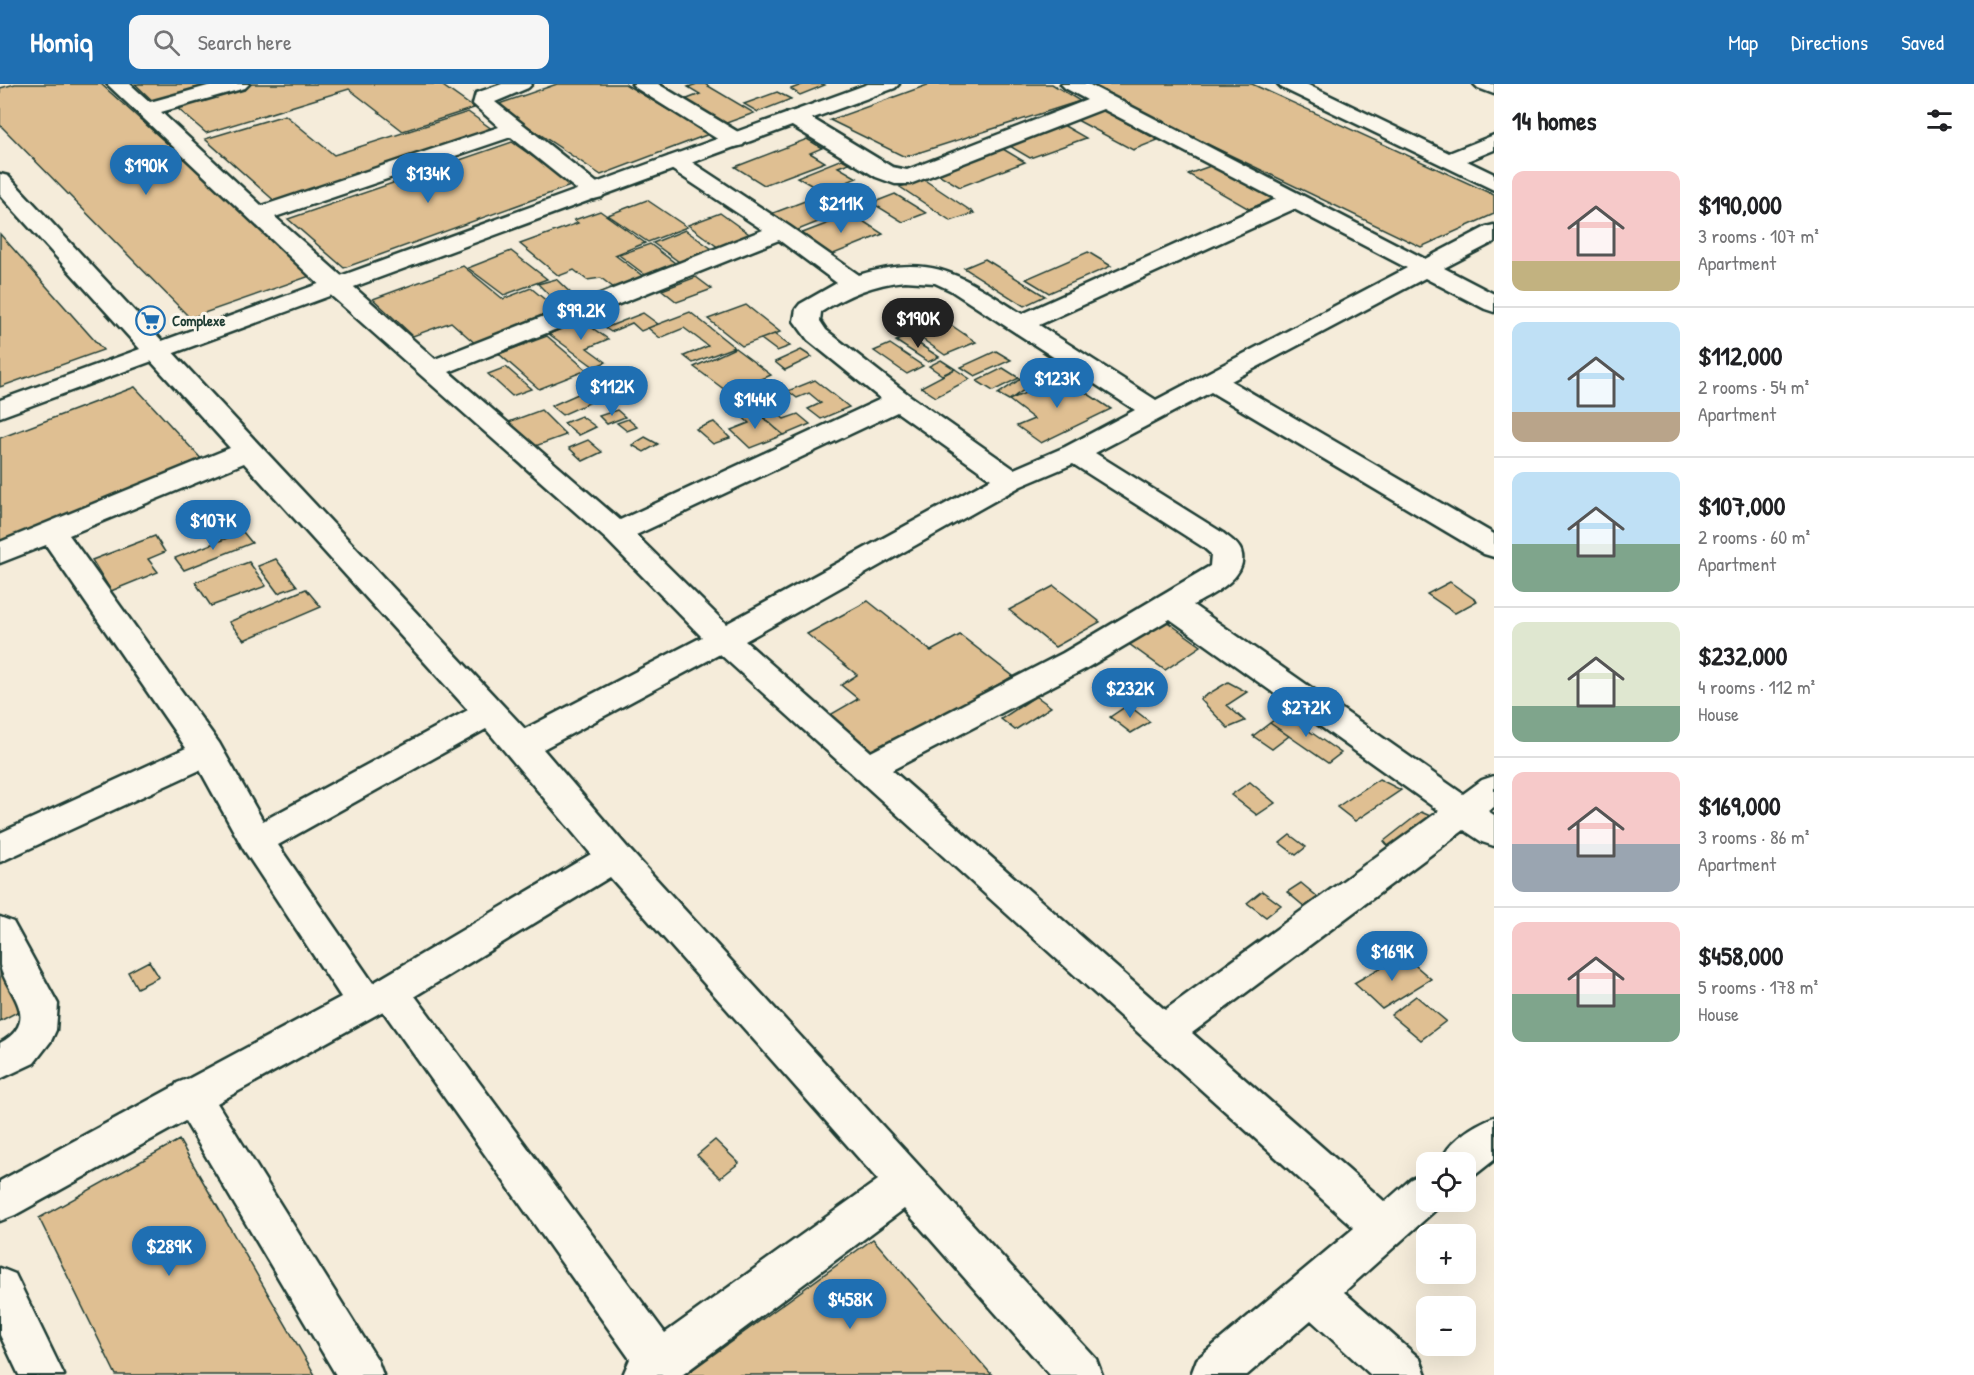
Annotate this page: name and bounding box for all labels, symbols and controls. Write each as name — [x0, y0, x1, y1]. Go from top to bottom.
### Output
search box — [129, 15, 549, 69]
text: Homiq — [30, 23, 93, 61]
icon: search — [150, 26, 183, 59]
text: Search here — [198, 27, 292, 57]
text: Map — [1728, 28, 1758, 57]
text: Directions — [1791, 28, 1868, 57]
text: Saved — [1901, 28, 1944, 57]
text: 14 homes — [1512, 103, 1597, 138]
icon: filters — [1923, 104, 1956, 137]
pin: $190K — [104, 145, 188, 196]
text: $190K — [124, 151, 168, 178]
pin: $134K — [386, 153, 470, 204]
text: $134K — [406, 159, 450, 186]
pin: $211K — [799, 183, 883, 234]
text: $190,000 — [1698, 187, 1782, 222]
text: $211K — [819, 189, 863, 216]
icon: home — [1560, 195, 1632, 267]
text: 3 rooms · 107 m² — [1698, 222, 1819, 249]
text: Apartment — [1698, 249, 1776, 276]
pin: $99.2K — [532, 290, 630, 341]
text: $99.2K — [557, 296, 605, 323]
pin: $190K — [876, 298, 960, 349]
supermarket icon: Complexe — [135, 304, 167, 336]
text: $190K — [896, 304, 940, 331]
place label: Complexe — [172, 310, 226, 332]
text: $112,000 — [1698, 338, 1782, 373]
icon: home — [1560, 346, 1632, 418]
pin: $123K — [1015, 358, 1099, 409]
text: $123K — [1034, 364, 1080, 391]
pin: $112K — [570, 366, 654, 417]
text: $112K — [590, 372, 634, 399]
text: 2 rooms · 54 m² — [1698, 373, 1809, 400]
pin: $144K — [713, 379, 797, 430]
text: $144K — [734, 385, 776, 412]
text: Apartment — [1698, 400, 1776, 427]
text: $107,000 — [1698, 488, 1785, 523]
icon: home — [1560, 496, 1632, 568]
pin: $107K — [171, 500, 255, 551]
text: $107K — [190, 506, 236, 533]
text: 2 rooms · 60 m² — [1698, 523, 1810, 550]
text: Apartment — [1698, 550, 1776, 577]
text: $232,000 — [1698, 638, 1787, 673]
icon: home — [1560, 646, 1632, 718]
pin: $232K — [1088, 668, 1172, 719]
text: 4 rooms · 112 m² — [1698, 673, 1815, 700]
text: $232K — [1106, 674, 1154, 701]
pin: $272K — [1264, 687, 1348, 738]
text: $272K — [1281, 693, 1331, 720]
text: House — [1698, 700, 1739, 727]
text: $169,000 — [1698, 788, 1781, 823]
icon: home — [1560, 796, 1632, 868]
text: 3 rooms · 86 m² — [1698, 823, 1809, 850]
text: Apartment — [1698, 850, 1776, 877]
pin: $169K — [1350, 931, 1434, 982]
text: $169K — [1370, 937, 1414, 964]
text: $458,000 — [1698, 938, 1783, 973]
icon: home — [1560, 946, 1632, 1018]
text: 5 rooms · 178 m² — [1698, 973, 1818, 1000]
text: House — [1698, 1000, 1739, 1027]
map controls — [1416, 1152, 1476, 1356]
button: locate — [1416, 1152, 1476, 1212]
button: + — [1416, 1224, 1476, 1284]
pin: $289K — [127, 1226, 211, 1277]
text: $289K — [146, 1232, 192, 1259]
pin: $458K — [808, 1279, 892, 1330]
text: $458K — [827, 1285, 873, 1312]
button: − — [1416, 1296, 1476, 1356]

